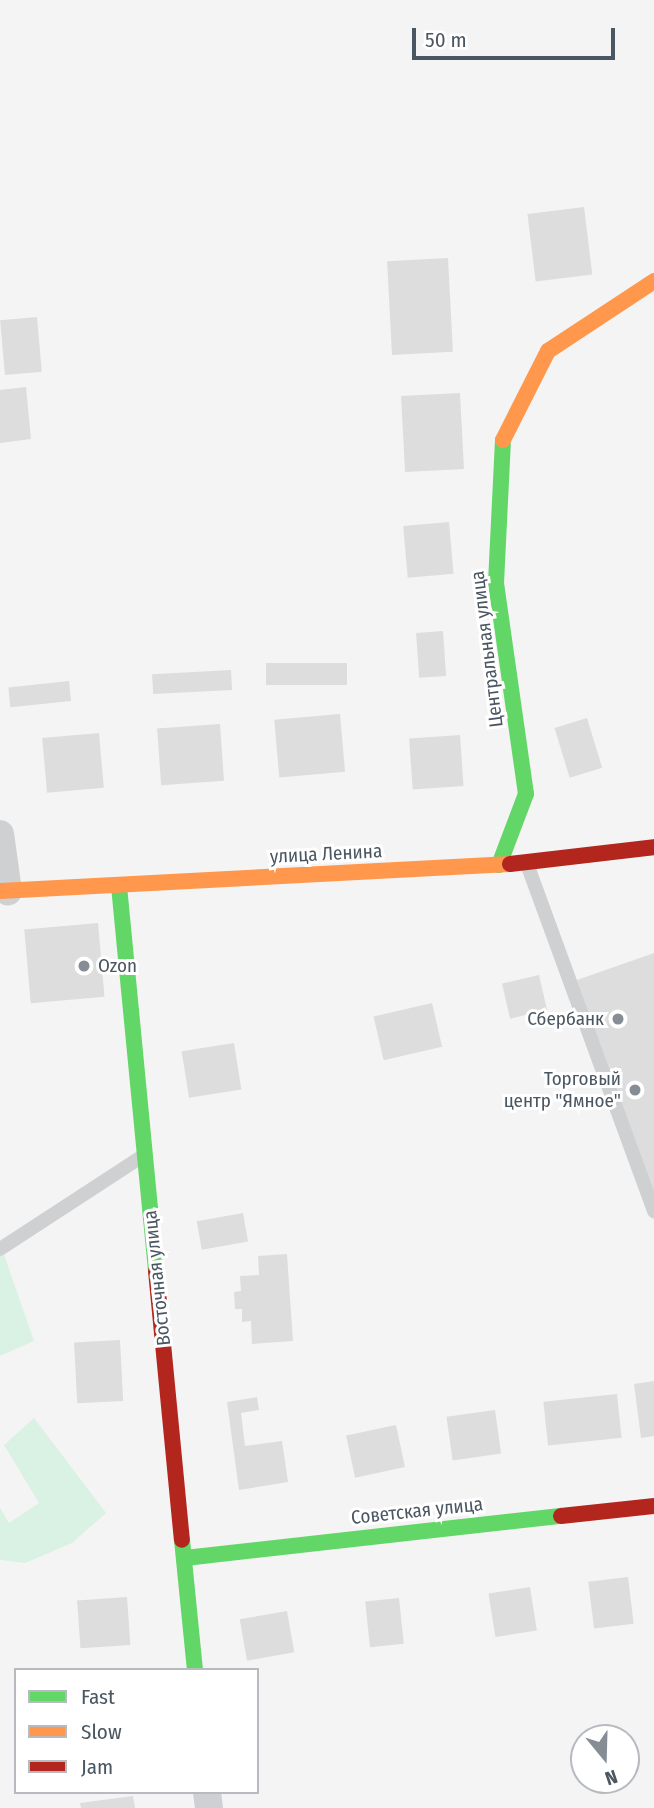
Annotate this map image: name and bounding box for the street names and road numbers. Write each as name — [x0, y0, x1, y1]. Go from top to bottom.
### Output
street label: Центральная улица — [466, 569, 508, 729]
street label: улица Ленина — [269, 840, 383, 868]
street label: Восточная улица — [139, 1209, 175, 1347]
street label: Советская улица — [350, 1493, 484, 1529]

